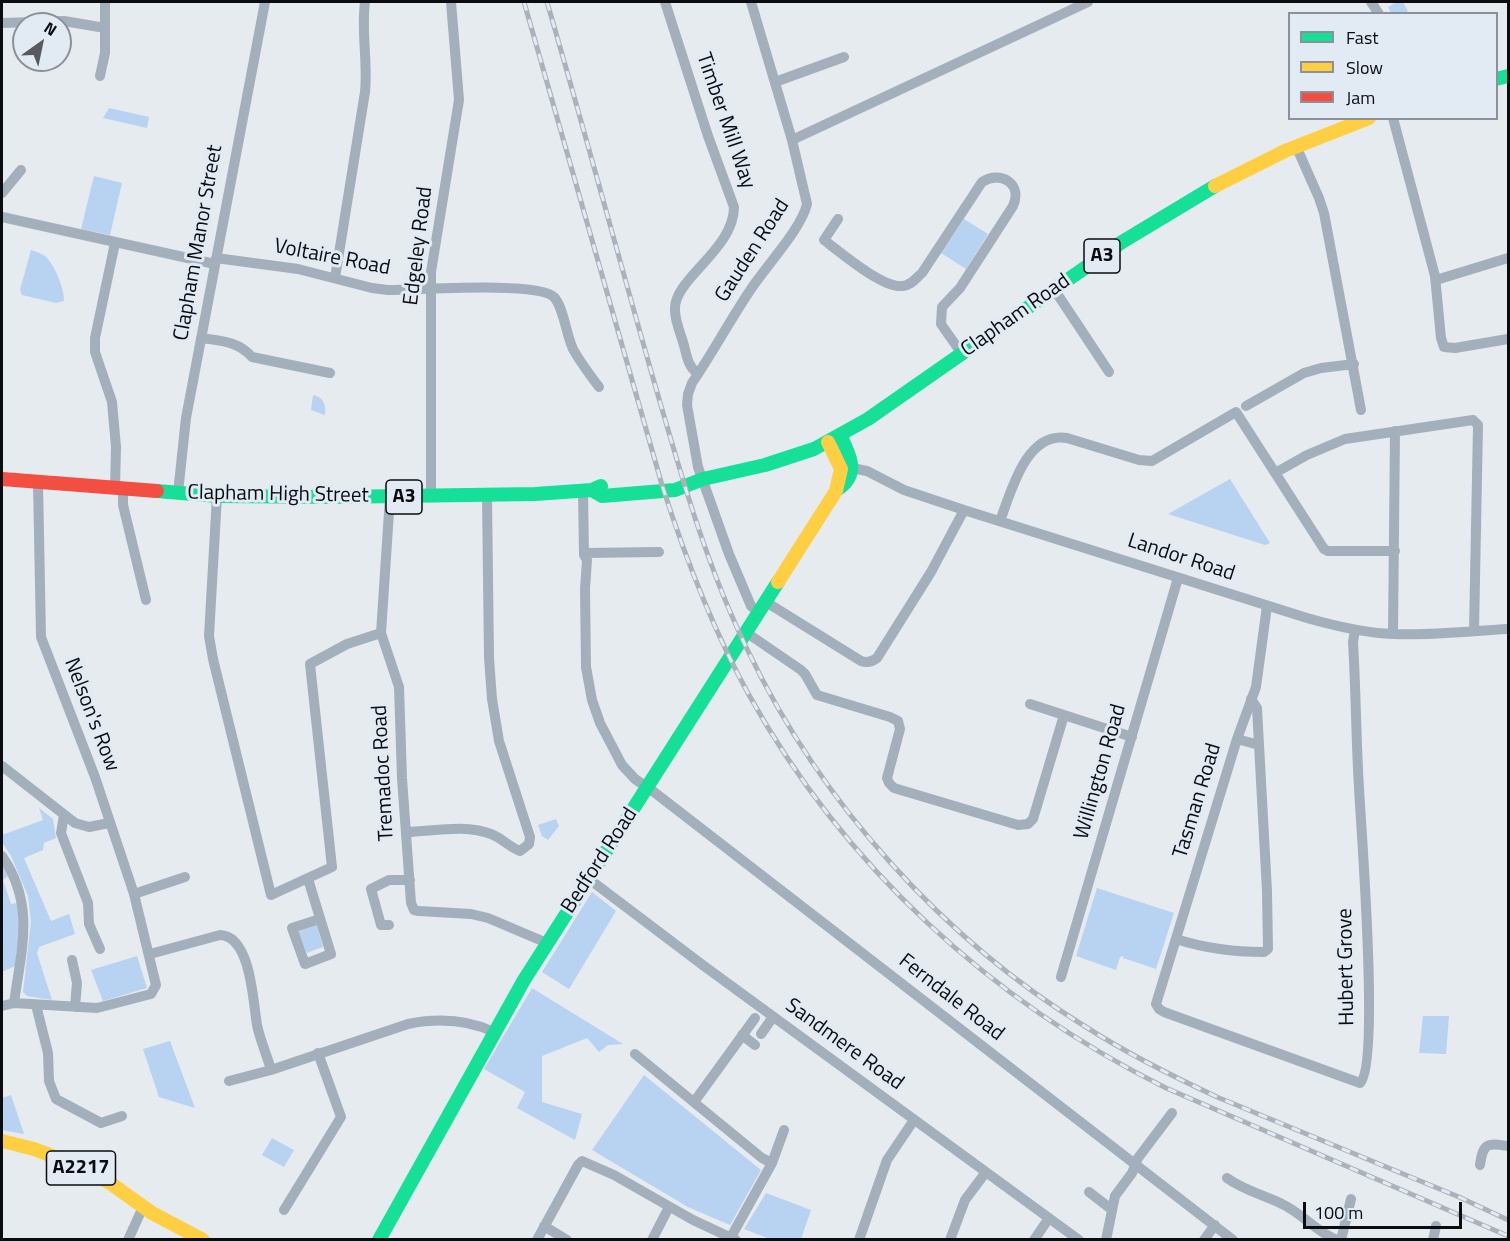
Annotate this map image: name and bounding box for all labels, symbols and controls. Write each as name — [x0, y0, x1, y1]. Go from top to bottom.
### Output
north arrow — [12, 12, 72, 72]
legend — [1288, 12, 1498, 120]
text: N — [40, 15, 62, 42]
text: Fast — [1346, 24, 1379, 51]
street label: Timber Mill Way — [690, 50, 760, 192]
text: Slow — [1346, 54, 1383, 81]
text: Jam — [1346, 84, 1375, 111]
street label: Clapham Manor Street — [169, 143, 229, 343]
street label: Edgeley Road — [399, 185, 439, 307]
street label: Gauden Road — [710, 195, 796, 307]
street label: Voltaire Road — [272, 234, 392, 282]
road number: A3 — [1084, 239, 1120, 273]
street label: Clapham Road — [957, 269, 1075, 363]
road number: A3 — [386, 480, 422, 514]
street label: Clapham High Street — [187, 481, 369, 509]
street label: Landor Road — [1124, 529, 1238, 587]
street label: Nelson's Row — [58, 655, 124, 775]
street label: Willington Road — [1070, 702, 1132, 842]
street label: Tremadoc Road — [368, 704, 400, 842]
street label: Tasman Road — [1169, 740, 1227, 862]
street label: Bedford Road — [557, 804, 643, 918]
street label: Hubert Grove — [1333, 908, 1361, 1026]
street label: Ferndale Road — [893, 949, 1009, 1047]
street label: Sandmere Road — [780, 994, 908, 1096]
road number: A2217 — [46, 1151, 116, 1185]
scale bar — [1306, 1190, 1465, 1228]
text: 100 m — [1314, 1199, 1363, 1226]

